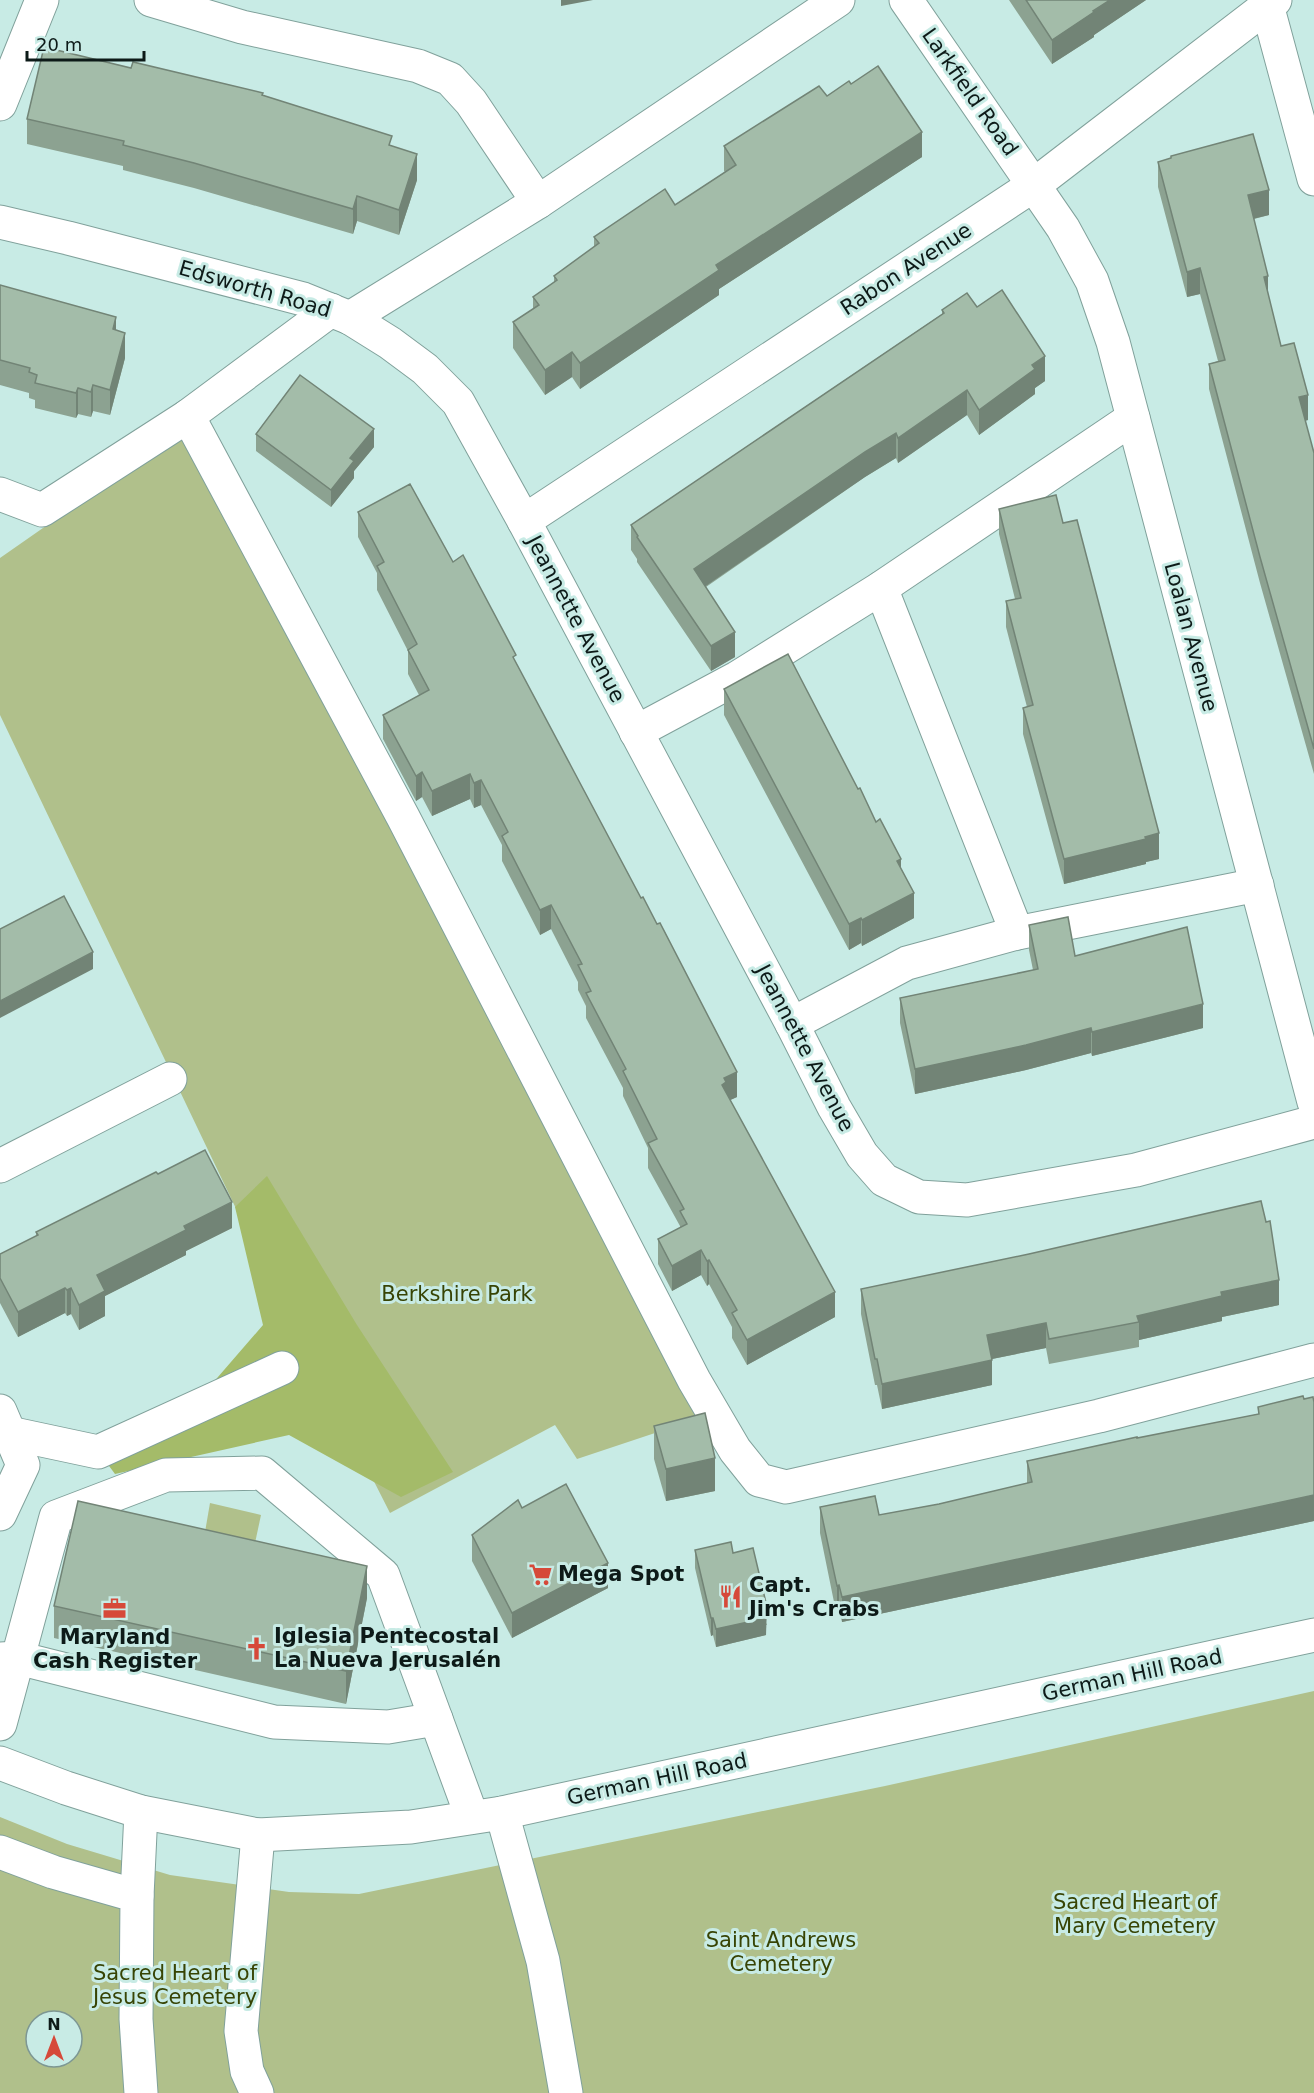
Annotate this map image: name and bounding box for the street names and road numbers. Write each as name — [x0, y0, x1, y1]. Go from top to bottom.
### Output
street label: Larkfield Road — [917, 24, 1023, 160]
street label: Rabon Avenue — [836, 218, 976, 320]
street label: Edsworth Road — [176, 256, 334, 322]
street label: Jeannette Avenue — [521, 530, 630, 707]
street label: Loalan Avenue — [1160, 560, 1222, 714]
street label: Jeannette Avenue — [750, 959, 859, 1136]
street label: German Hill Road — [1040, 1644, 1224, 1706]
street label: German Hill Road — [565, 1748, 749, 1810]

